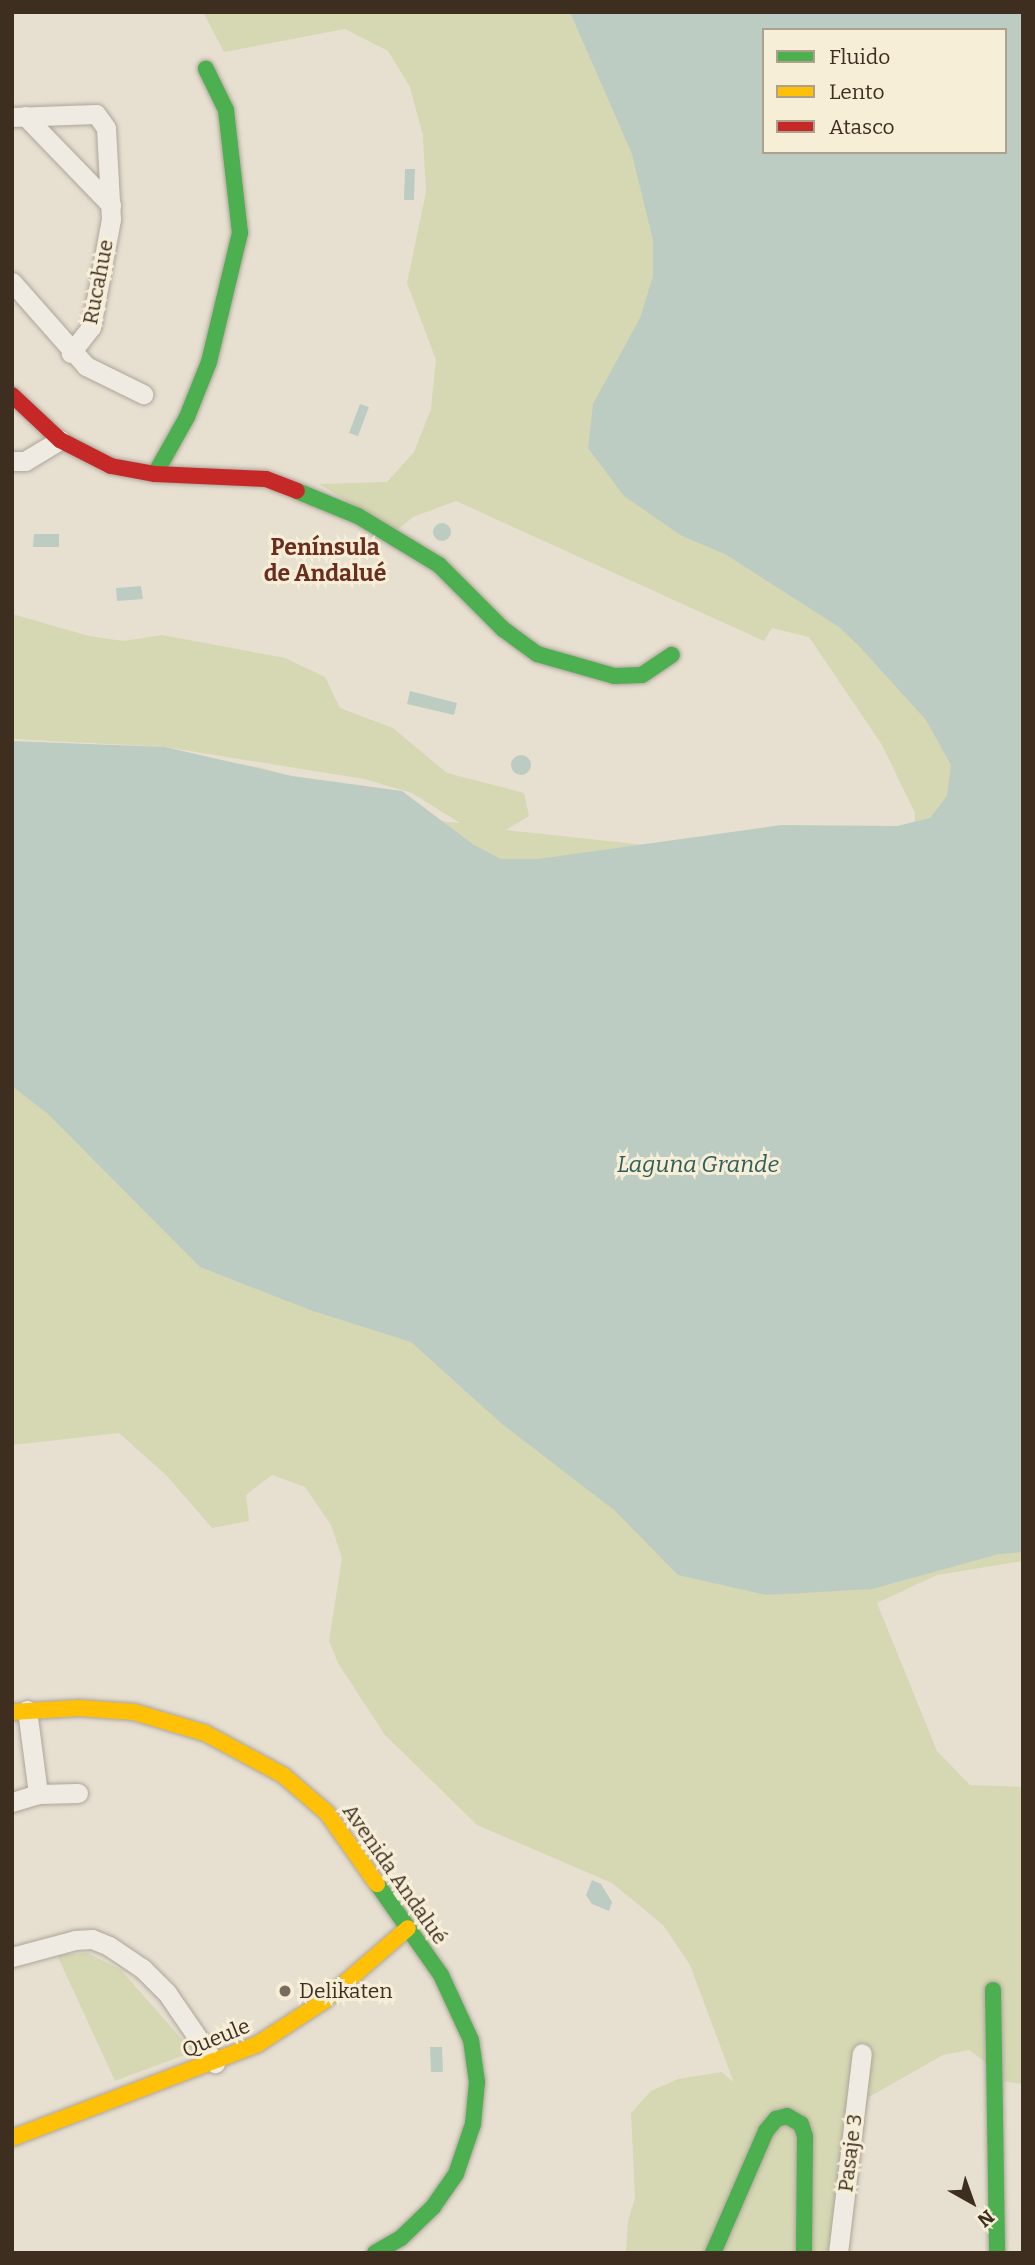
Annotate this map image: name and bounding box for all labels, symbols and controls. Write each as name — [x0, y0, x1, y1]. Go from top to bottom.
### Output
legend — [762, 28, 1007, 154]
text: Fluido — [829, 44, 890, 70]
text: Lento — [829, 79, 885, 105]
text: Atasco — [829, 114, 895, 140]
street label: Rucahue — [77, 237, 119, 327]
district label: Península de Andalué — [264, 533, 386, 587]
water label: Laguna Grande — [617, 1150, 779, 1178]
street label: Avenida Andalué — [337, 1799, 453, 1949]
place label: Delikaten — [299, 1978, 393, 2004]
marker: Delikaten — [277, 1983, 293, 1999]
street label: Queule — [179, 2013, 253, 2063]
street label: Pasaje 3 — [833, 2113, 867, 2193]
north arrow — [937, 2167, 1007, 2237]
text: N — [973, 2205, 999, 2232]

